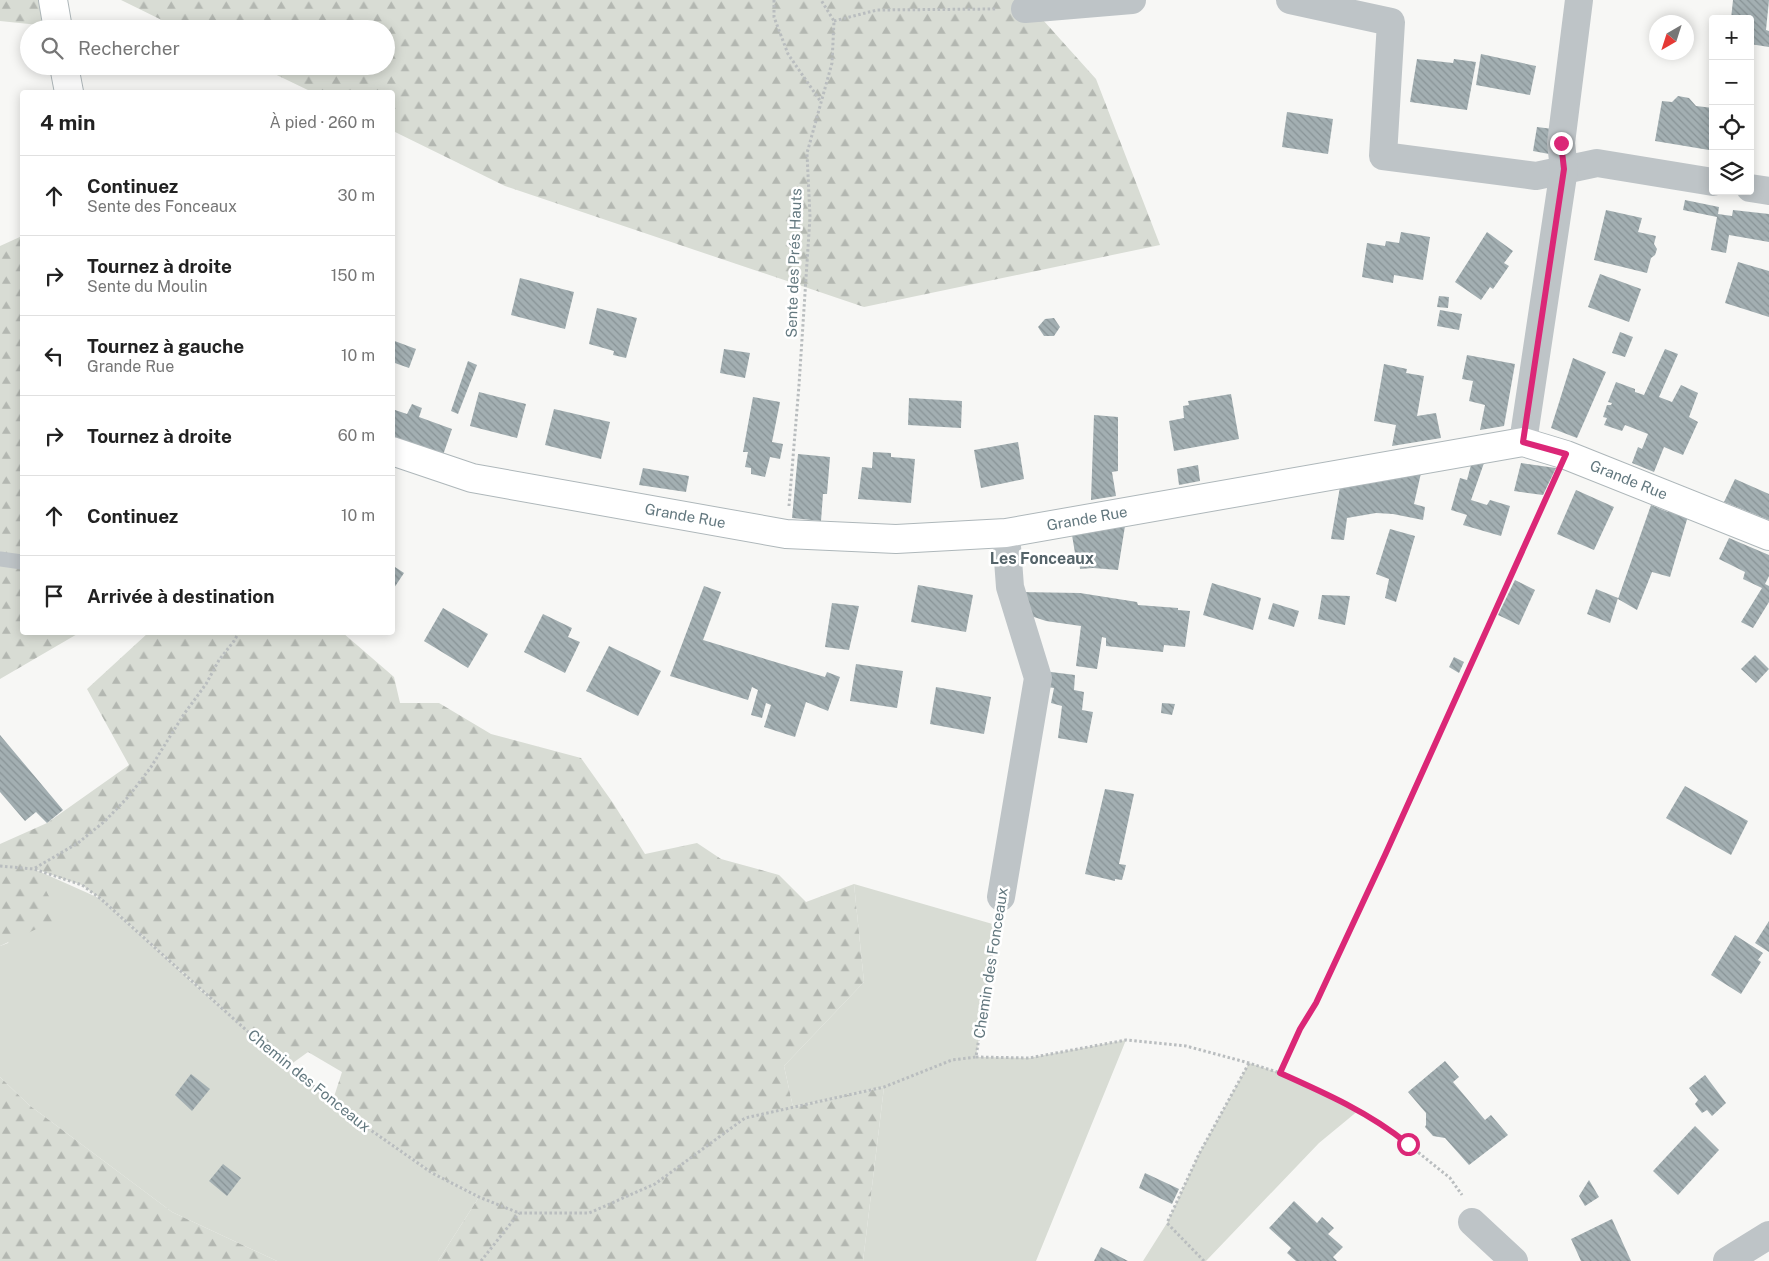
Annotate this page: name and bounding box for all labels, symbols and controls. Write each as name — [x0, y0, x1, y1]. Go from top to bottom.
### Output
north arrow — [1649, 15, 1694, 60]
map controls — [1709, 15, 1754, 195]
button: + — [1709, 15, 1754, 60]
search box — [20, 20, 395, 75]
icon: search — [38, 34, 66, 62]
text: Rechercher — [78, 37, 180, 59]
button: − — [1709, 60, 1754, 105]
button: locate — [1709, 105, 1754, 150]
text: 4 min — [40, 110, 95, 135]
text: À pied · 260 m — [269, 113, 375, 132]
route end — [1550, 132, 1573, 155]
button: layers — [1709, 150, 1754, 195]
text: Continuez — [87, 175, 178, 197]
icon: ahead — [40, 182, 68, 210]
text: 30 m — [338, 186, 375, 205]
street label: Sente des Prés Hauts — [782, 188, 805, 338]
text: Sente des Fonceaux — [87, 197, 237, 216]
text: Tournez à droite — [87, 255, 232, 277]
icon: right — [40, 262, 68, 290]
text: 150 m — [331, 266, 375, 285]
text: Sente du Moulin — [87, 277, 208, 296]
text: Tournez à gauche — [87, 335, 244, 357]
icon: left — [40, 342, 68, 370]
text: 10 m — [341, 346, 375, 365]
text: Grande Rue — [87, 357, 174, 376]
icon: right — [40, 422, 68, 450]
text: Tournez à droite — [87, 425, 232, 447]
text: 60 m — [338, 426, 375, 445]
street label: Grande Rue — [1588, 456, 1670, 503]
street label: Grande Rue — [644, 500, 727, 531]
icon: ahead — [40, 502, 68, 530]
street label: Grande Rue — [1045, 503, 1129, 534]
text: Continuez — [87, 505, 178, 527]
text: 10 m — [341, 506, 375, 525]
district label: Les Fonceaux — [990, 549, 1095, 568]
icon: arrive — [40, 582, 68, 610]
text: Arrivée à destination — [87, 585, 275, 607]
street label: Chemin des Fonceaux — [970, 886, 1011, 1040]
street label: Chemin des Fonceaux — [245, 1026, 374, 1135]
route start — [1397, 1133, 1420, 1156]

